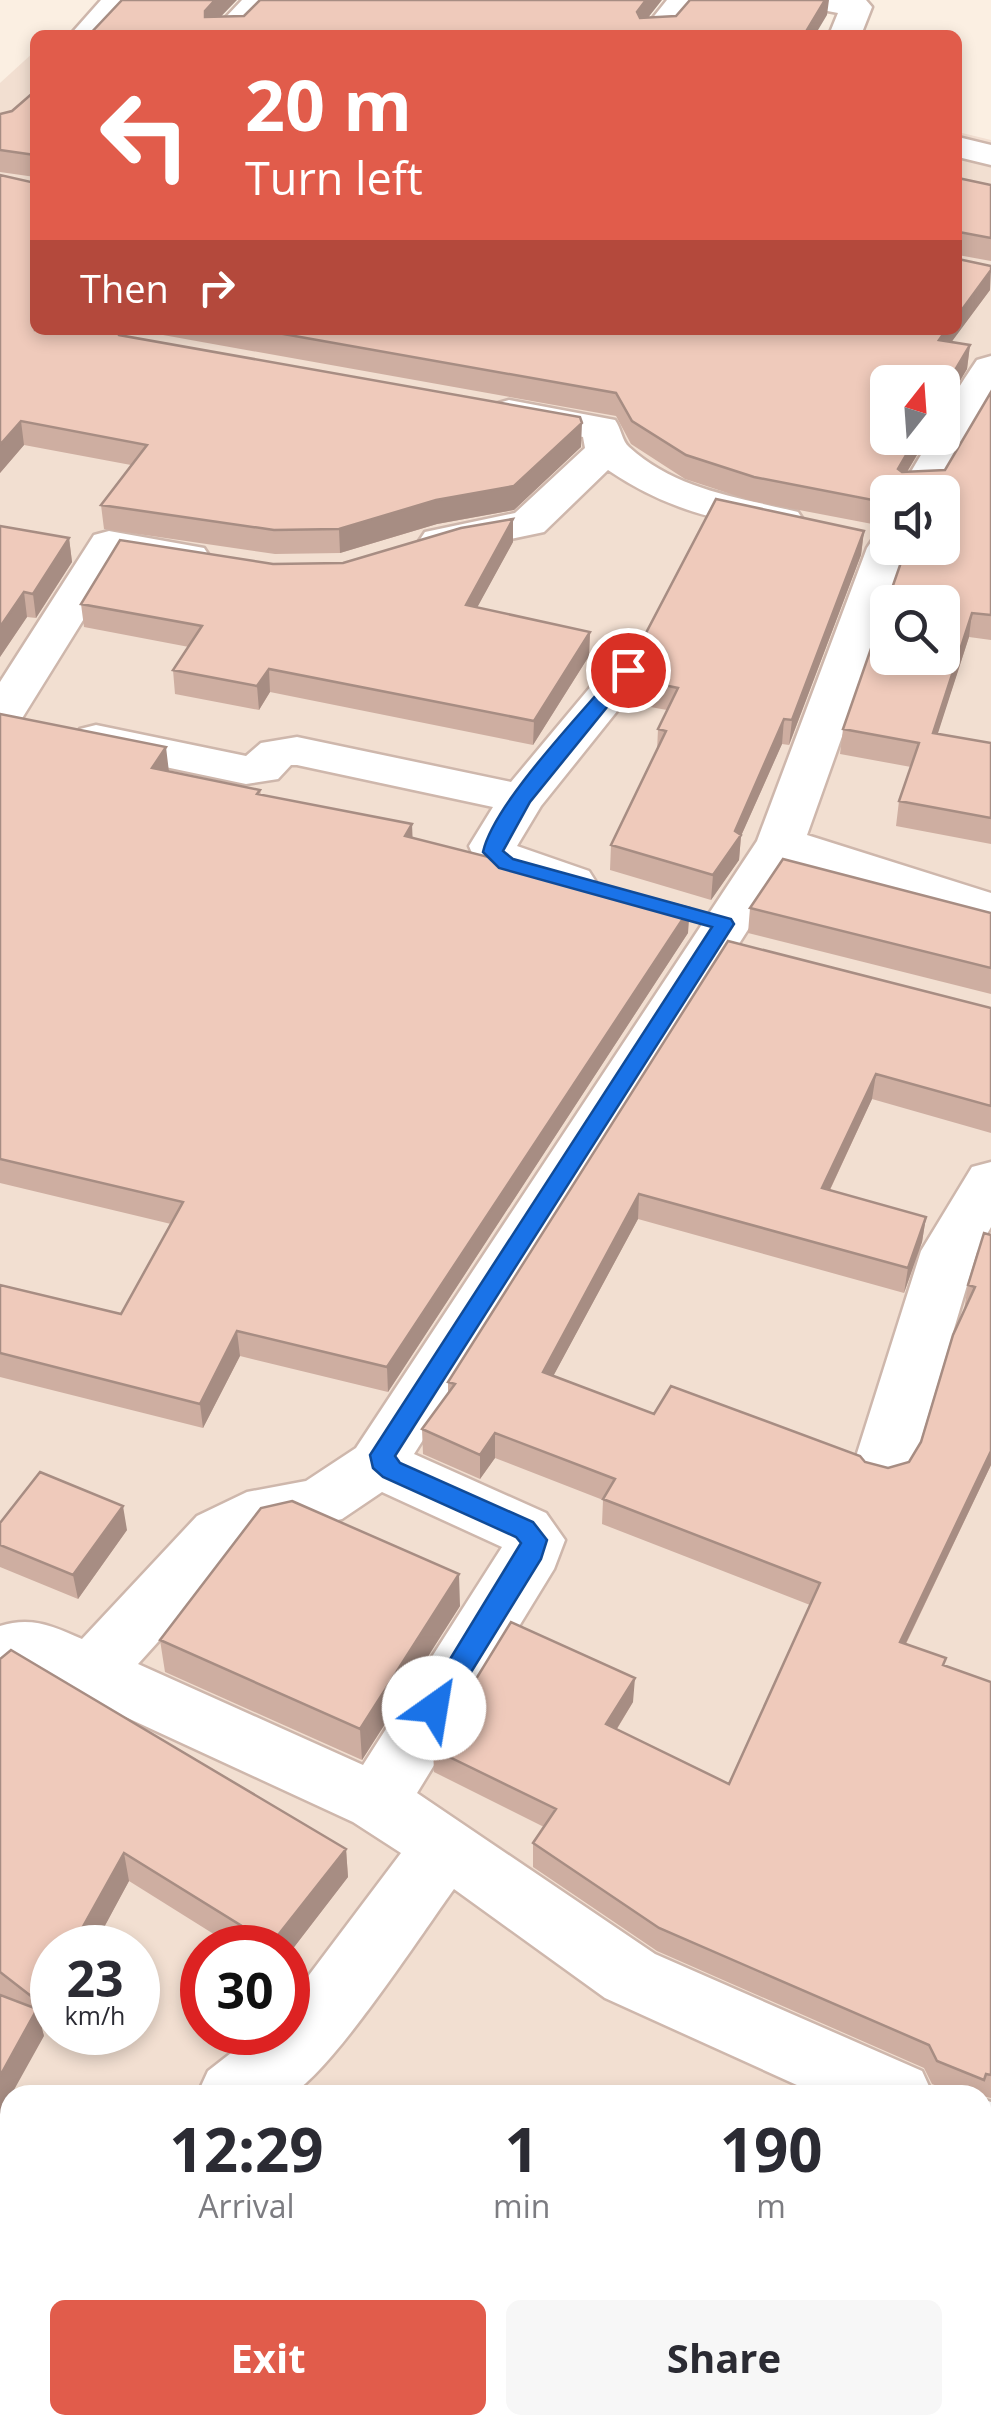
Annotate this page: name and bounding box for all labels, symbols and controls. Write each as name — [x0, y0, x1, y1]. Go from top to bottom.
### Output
text: 20 m — [245, 56, 412, 152]
icon: left — [80, 70, 210, 200]
text: Turn left — [245, 147, 423, 208]
icon: right — [189, 260, 244, 315]
text: Then — [80, 262, 169, 314]
north arrow — [870, 365, 960, 455]
map controls — [870, 365, 960, 675]
button: sound — [870, 475, 960, 565]
button: search — [870, 585, 960, 675]
pin — [586, 628, 671, 713]
icon: arrive — [601, 643, 656, 698]
position arrow — [382, 1656, 486, 1760]
speed limit sign: 30 — [180, 1925, 310, 2055]
text: 23 — [66, 1944, 124, 2012]
text: km/h — [65, 1998, 125, 2032]
text: 12:29 — [169, 2108, 324, 2190]
text: 1 — [505, 2108, 539, 2190]
text: 190 — [720, 2108, 823, 2190]
text: Arrival — [198, 2184, 295, 2227]
text: min — [493, 2184, 550, 2227]
text: m — [756, 2184, 786, 2227]
button: Exit — [50, 2300, 486, 2415]
button: Share — [506, 2300, 942, 2415]

